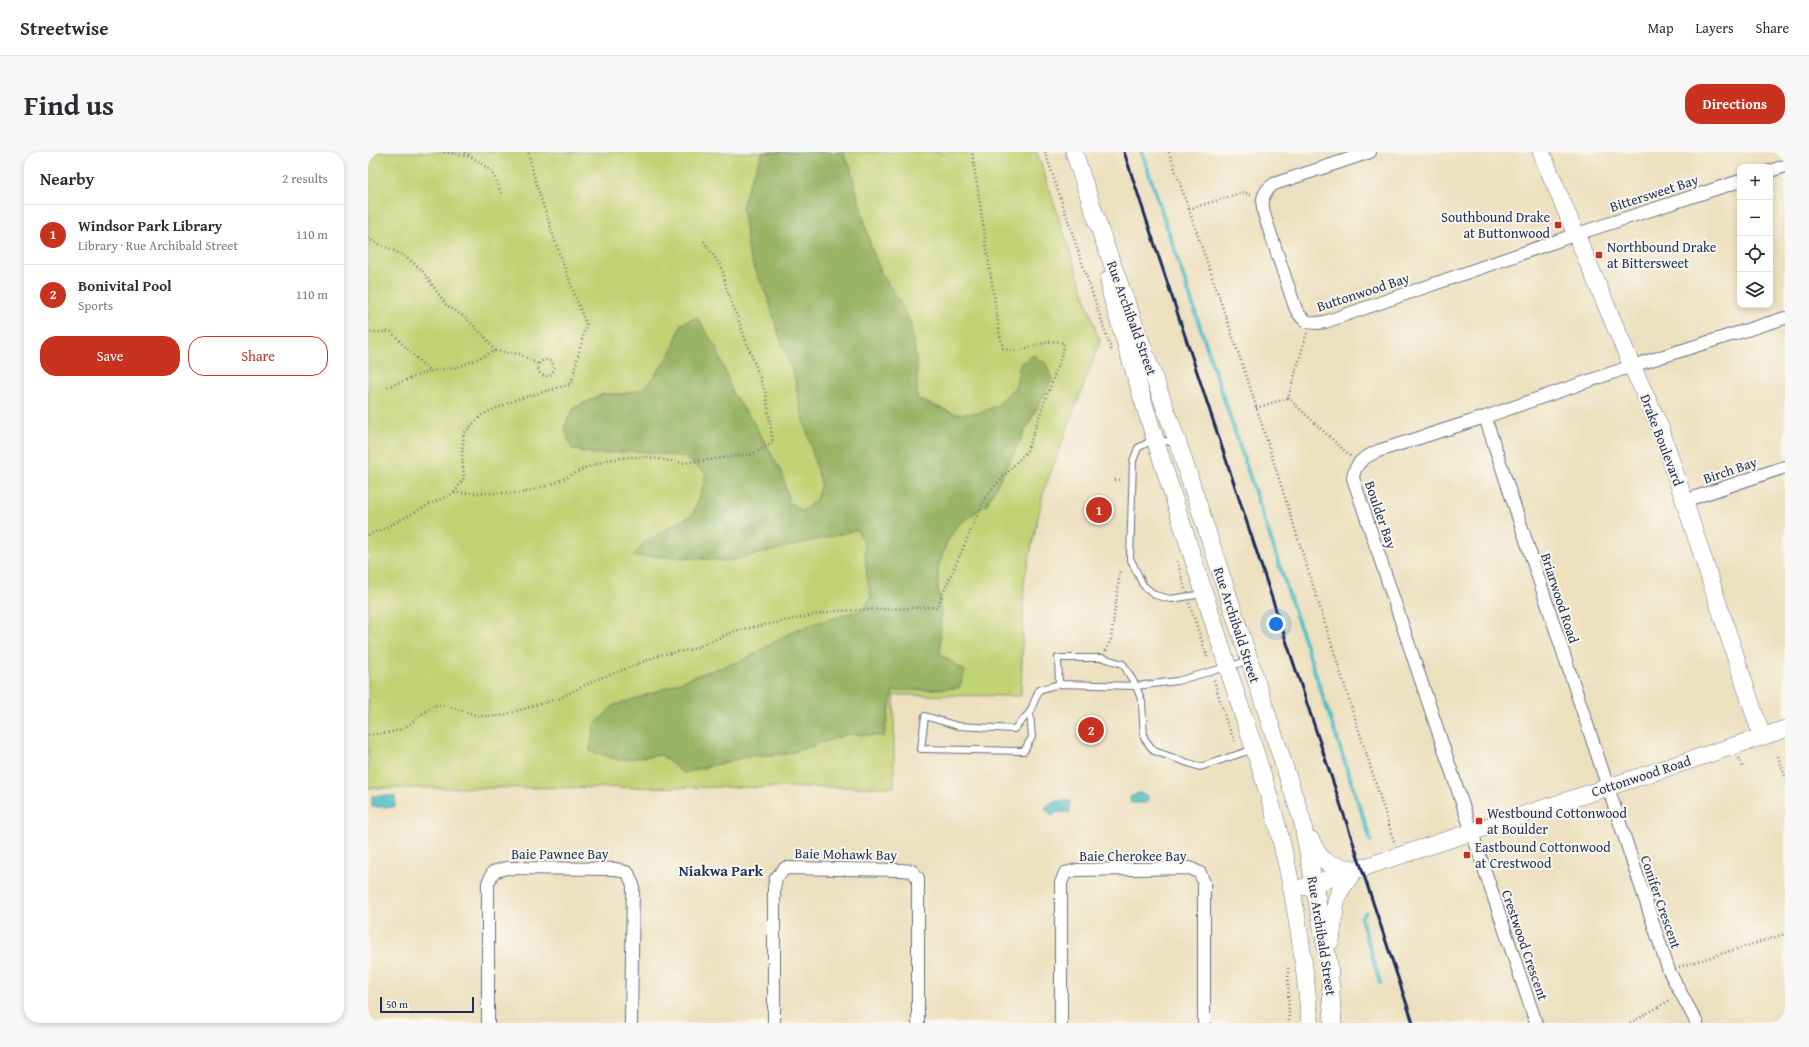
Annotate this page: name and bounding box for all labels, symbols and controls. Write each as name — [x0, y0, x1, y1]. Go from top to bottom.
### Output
text: Streetwise — [20, 14, 109, 42]
text: Map — [1648, 18, 1674, 38]
text: Layers — [1696, 18, 1734, 38]
text: Share — [1756, 18, 1789, 38]
text: Find us — [24, 84, 114, 125]
button: Directions — [1685, 84, 1785, 124]
map controls — [1737, 164, 1773, 308]
button: + — [1737, 164, 1773, 200]
text: Nearby — [40, 166, 94, 191]
text: 2 results — [282, 169, 328, 188]
street label: Bittersweet Bay — [1607, 169, 1701, 217]
button: − — [1737, 200, 1773, 236]
place label: Southbound Drake at Buttonwood — [1441, 207, 1551, 243]
text: Windsor Park Library — [78, 215, 222, 236]
marker: Southbound Drake at Buttonwood — [1553, 220, 1563, 230]
text: 1 — [50, 225, 56, 244]
text: 110 m — [296, 225, 328, 244]
text: Library · Rue Archibald Street — [78, 236, 238, 255]
button: locate — [1737, 236, 1773, 272]
place label: Northbound Drake at Bittersweet — [1607, 237, 1717, 273]
marker: Northbound Drake at Bittersweet — [1594, 250, 1604, 260]
street label: Rue Archibald Street — [1102, 258, 1162, 378]
street label: Buttonwood Bay — [1314, 268, 1412, 316]
button: layers — [1737, 272, 1773, 308]
text: Bonivital Pool — [78, 275, 172, 296]
text: 2 — [50, 285, 56, 304]
text: 110 m — [296, 285, 328, 304]
text: Sports — [78, 296, 113, 315]
button: Save — [40, 336, 180, 376]
button: Share — [188, 336, 328, 376]
street label: Drake Boulevard — [1635, 391, 1689, 489]
street label: Birch Bay — [1700, 451, 1760, 489]
street label: Boulder Bay — [1360, 478, 1402, 552]
pin: 1 — [1086, 495, 1112, 525]
street label: Briarwood Road — [1536, 550, 1584, 646]
street label: Rue Archibald Street — [1209, 564, 1265, 686]
your location — [1266, 614, 1286, 634]
pin: 2 — [1078, 715, 1104, 745]
street label: Cottonwood Road — [1589, 750, 1694, 802]
place label: Westbound Cottonwood at Boulder — [1487, 803, 1627, 839]
marker: Westbound Cottonwood at Boulder — [1474, 816, 1484, 826]
place label: Eastbound Cottonwood at Crestwood — [1475, 837, 1611, 873]
street label: Baie Mohawk Bay — [794, 843, 898, 865]
street label: Baie Pawnee Bay — [511, 844, 609, 864]
street label: Baie Cherokee Bay — [1079, 846, 1187, 866]
marker: Eastbound Cottonwood at Crestwood — [1462, 850, 1472, 860]
street label: Conifer Crescent — [1636, 853, 1686, 951]
district label: Niakwa Park — [679, 860, 764, 881]
street label: Rue Archibald Street — [1303, 875, 1341, 997]
street label: Crestwood Crescent — [1497, 887, 1553, 1003]
scale bar — [380, 995, 474, 1014]
text: 50 m — [386, 996, 408, 1012]

